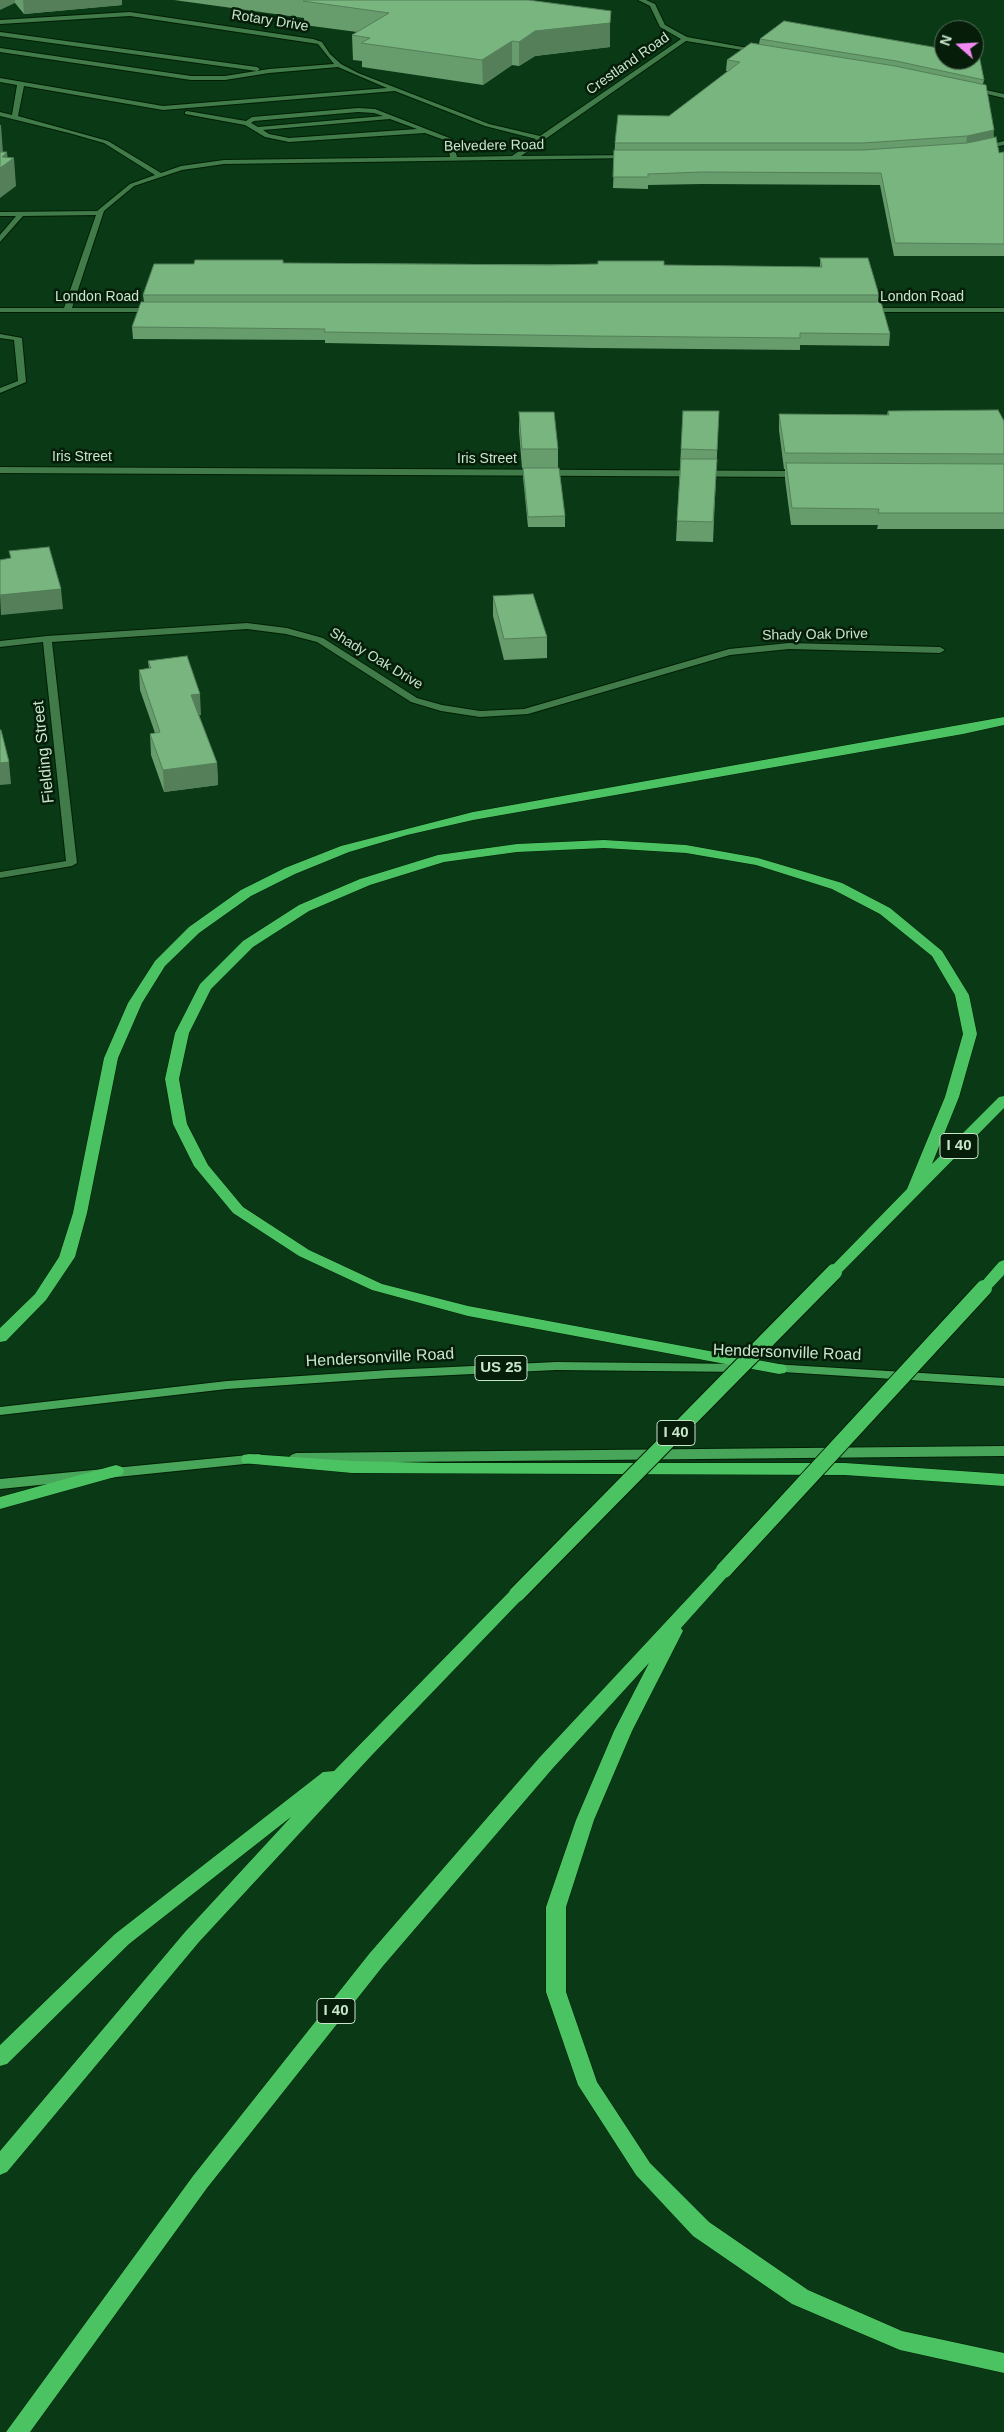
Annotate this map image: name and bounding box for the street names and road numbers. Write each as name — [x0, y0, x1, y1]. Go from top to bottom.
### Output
street label: Rotary Drive — [230, 7, 310, 35]
street label: Crestland Road — [583, 29, 673, 99]
street label: Belvedere Road — [444, 137, 544, 155]
street label: London Road — [55, 289, 139, 305]
street label: London Road — [880, 289, 964, 305]
street label: Iris Street — [52, 449, 112, 465]
street label: Iris Street — [457, 451, 517, 467]
street label: Shady Oak Drive — [326, 625, 426, 693]
street label: Shady Oak Drive — [762, 626, 868, 644]
street label: Fielding Street — [29, 700, 59, 804]
road number: I 40 — [940, 1134, 978, 1158]
street label: Hendersonville Road — [712, 1341, 862, 1365]
street label: Hendersonville Road — [305, 1345, 455, 1371]
road number: US 25 — [475, 1356, 527, 1380]
road number: I 40 — [657, 1420, 695, 1446]
road number: I 40 — [317, 1998, 355, 2024]

